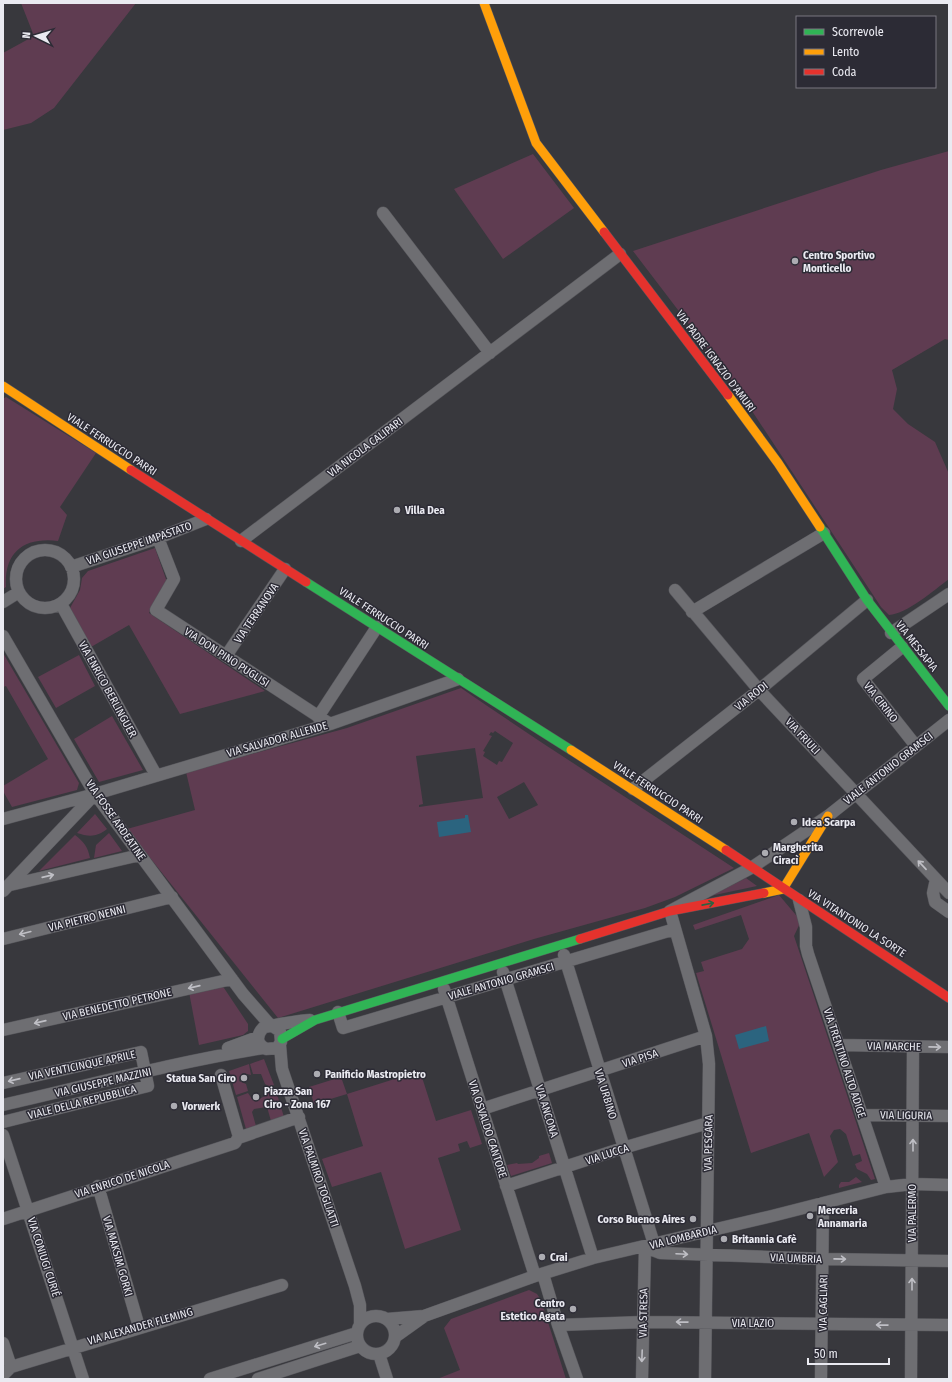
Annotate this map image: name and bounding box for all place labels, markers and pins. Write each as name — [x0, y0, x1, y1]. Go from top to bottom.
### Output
place label: Centro Sportivo Monticello — [803, 249, 875, 275]
marker: Centro Sportivo Monticello — [790, 256, 800, 266]
place label: Villa Dea — [404, 504, 445, 517]
marker: Villa Dea — [392, 505, 402, 515]
place label: Idea Scarpa — [802, 816, 856, 829]
marker: Idea Scarpa — [789, 817, 799, 827]
place label: Margherita Ciracì — [773, 841, 824, 867]
marker: Margherita Ciracì — [760, 848, 770, 858]
place label: Panificio Mastropietro — [325, 1068, 426, 1081]
marker: Panificio Mastropietro — [312, 1069, 322, 1079]
place label: Statua San Ciro — [166, 1072, 236, 1085]
marker: Statua San Ciro — [239, 1073, 249, 1083]
place label: Piazza San Ciro - Zona 167 — [264, 1085, 331, 1111]
marker: Piazza San Ciro - Zona 167 — [251, 1092, 261, 1102]
place label: Vorwerk — [181, 1100, 221, 1113]
marker: Vorwerk — [169, 1101, 179, 1111]
place label: Merceria Annamaria — [817, 1204, 868, 1230]
marker: Merceria Annamaria — [805, 1211, 815, 1221]
place label: Corso Buenos Aires — [598, 1213, 685, 1226]
marker: Corso Buenos Aires — [688, 1214, 698, 1224]
place label: Britannia Cafè — [732, 1233, 797, 1246]
marker: Britannia Cafè — [719, 1234, 729, 1244]
place label: Crai — [550, 1251, 568, 1264]
marker: Crai — [537, 1252, 547, 1262]
place label: Centro Estetico Agata — [500, 1297, 566, 1323]
marker: Centro Estetico Agata — [568, 1304, 578, 1314]

